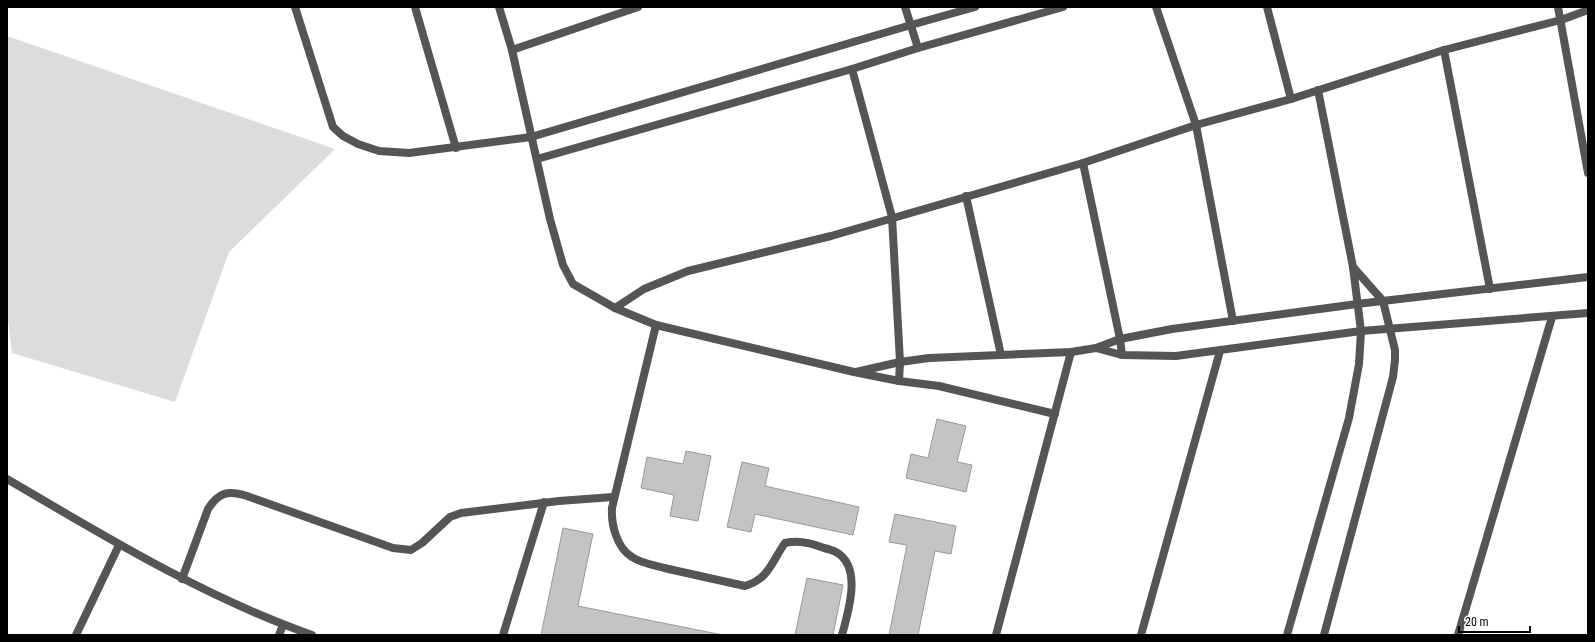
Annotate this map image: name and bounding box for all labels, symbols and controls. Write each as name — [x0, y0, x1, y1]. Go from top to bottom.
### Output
scale bar — [1459, 608, 1530, 634]
text: 20 m — [1465, 615, 1489, 629]

